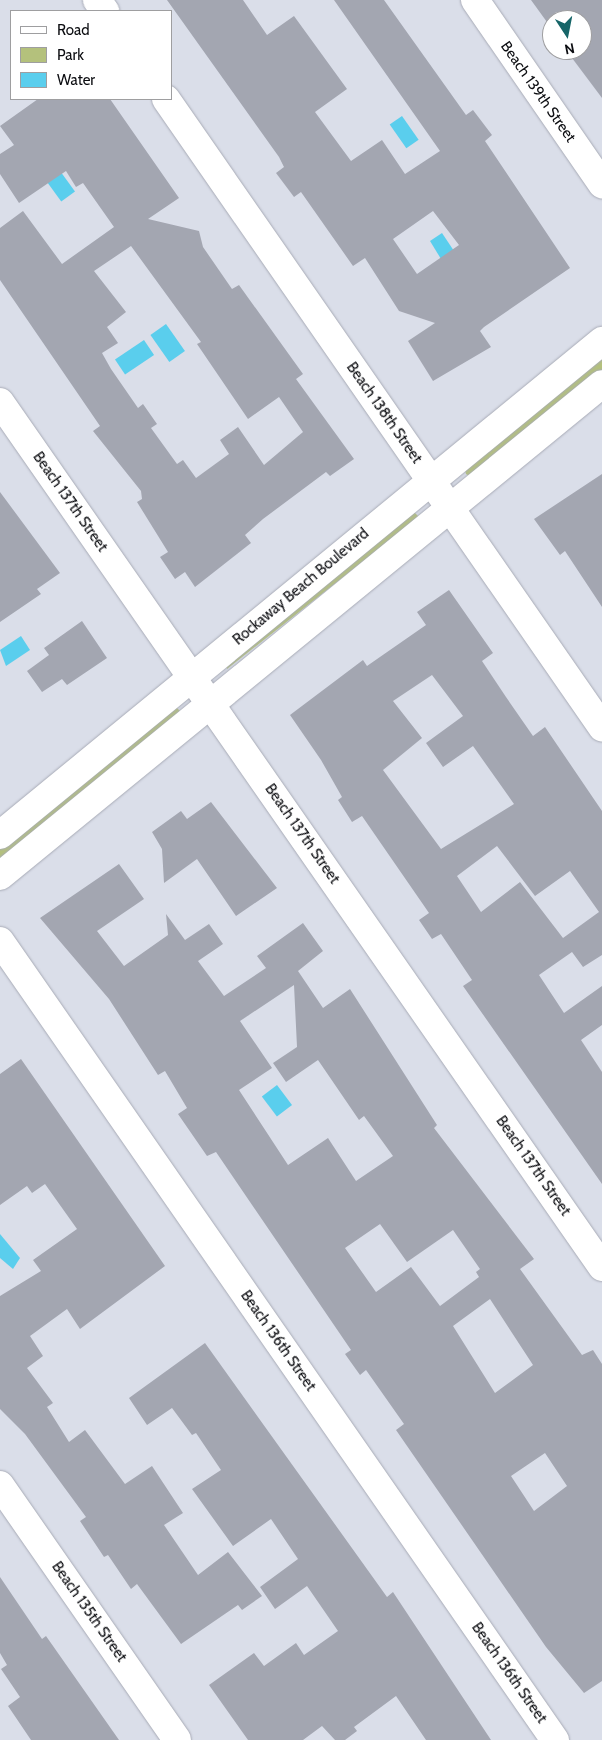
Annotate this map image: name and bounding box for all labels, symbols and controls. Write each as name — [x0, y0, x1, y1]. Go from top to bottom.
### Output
legend — [10, 10, 172, 100]
north arrow — [542, 10, 592, 60]
text: Road — [57, 21, 90, 39]
street label: Beach 139th Street — [497, 38, 579, 146]
text: N — [563, 39, 576, 59]
text: Park — [57, 46, 84, 64]
text: Water — [57, 71, 95, 89]
street label: Beach 138th Street — [342, 359, 426, 467]
street label: Beach 137th Street — [29, 449, 111, 555]
street label: Rockaway Beach Boulevard — [229, 525, 373, 649]
street label: Beach 137th Street — [261, 781, 343, 887]
street label: Beach 137th Street — [492, 1113, 574, 1219]
street label: Beach 136th Street — [237, 1287, 319, 1395]
street label: Beach 135th Street — [48, 1558, 130, 1666]
street label: Beach 136th Street — [468, 1619, 550, 1727]

